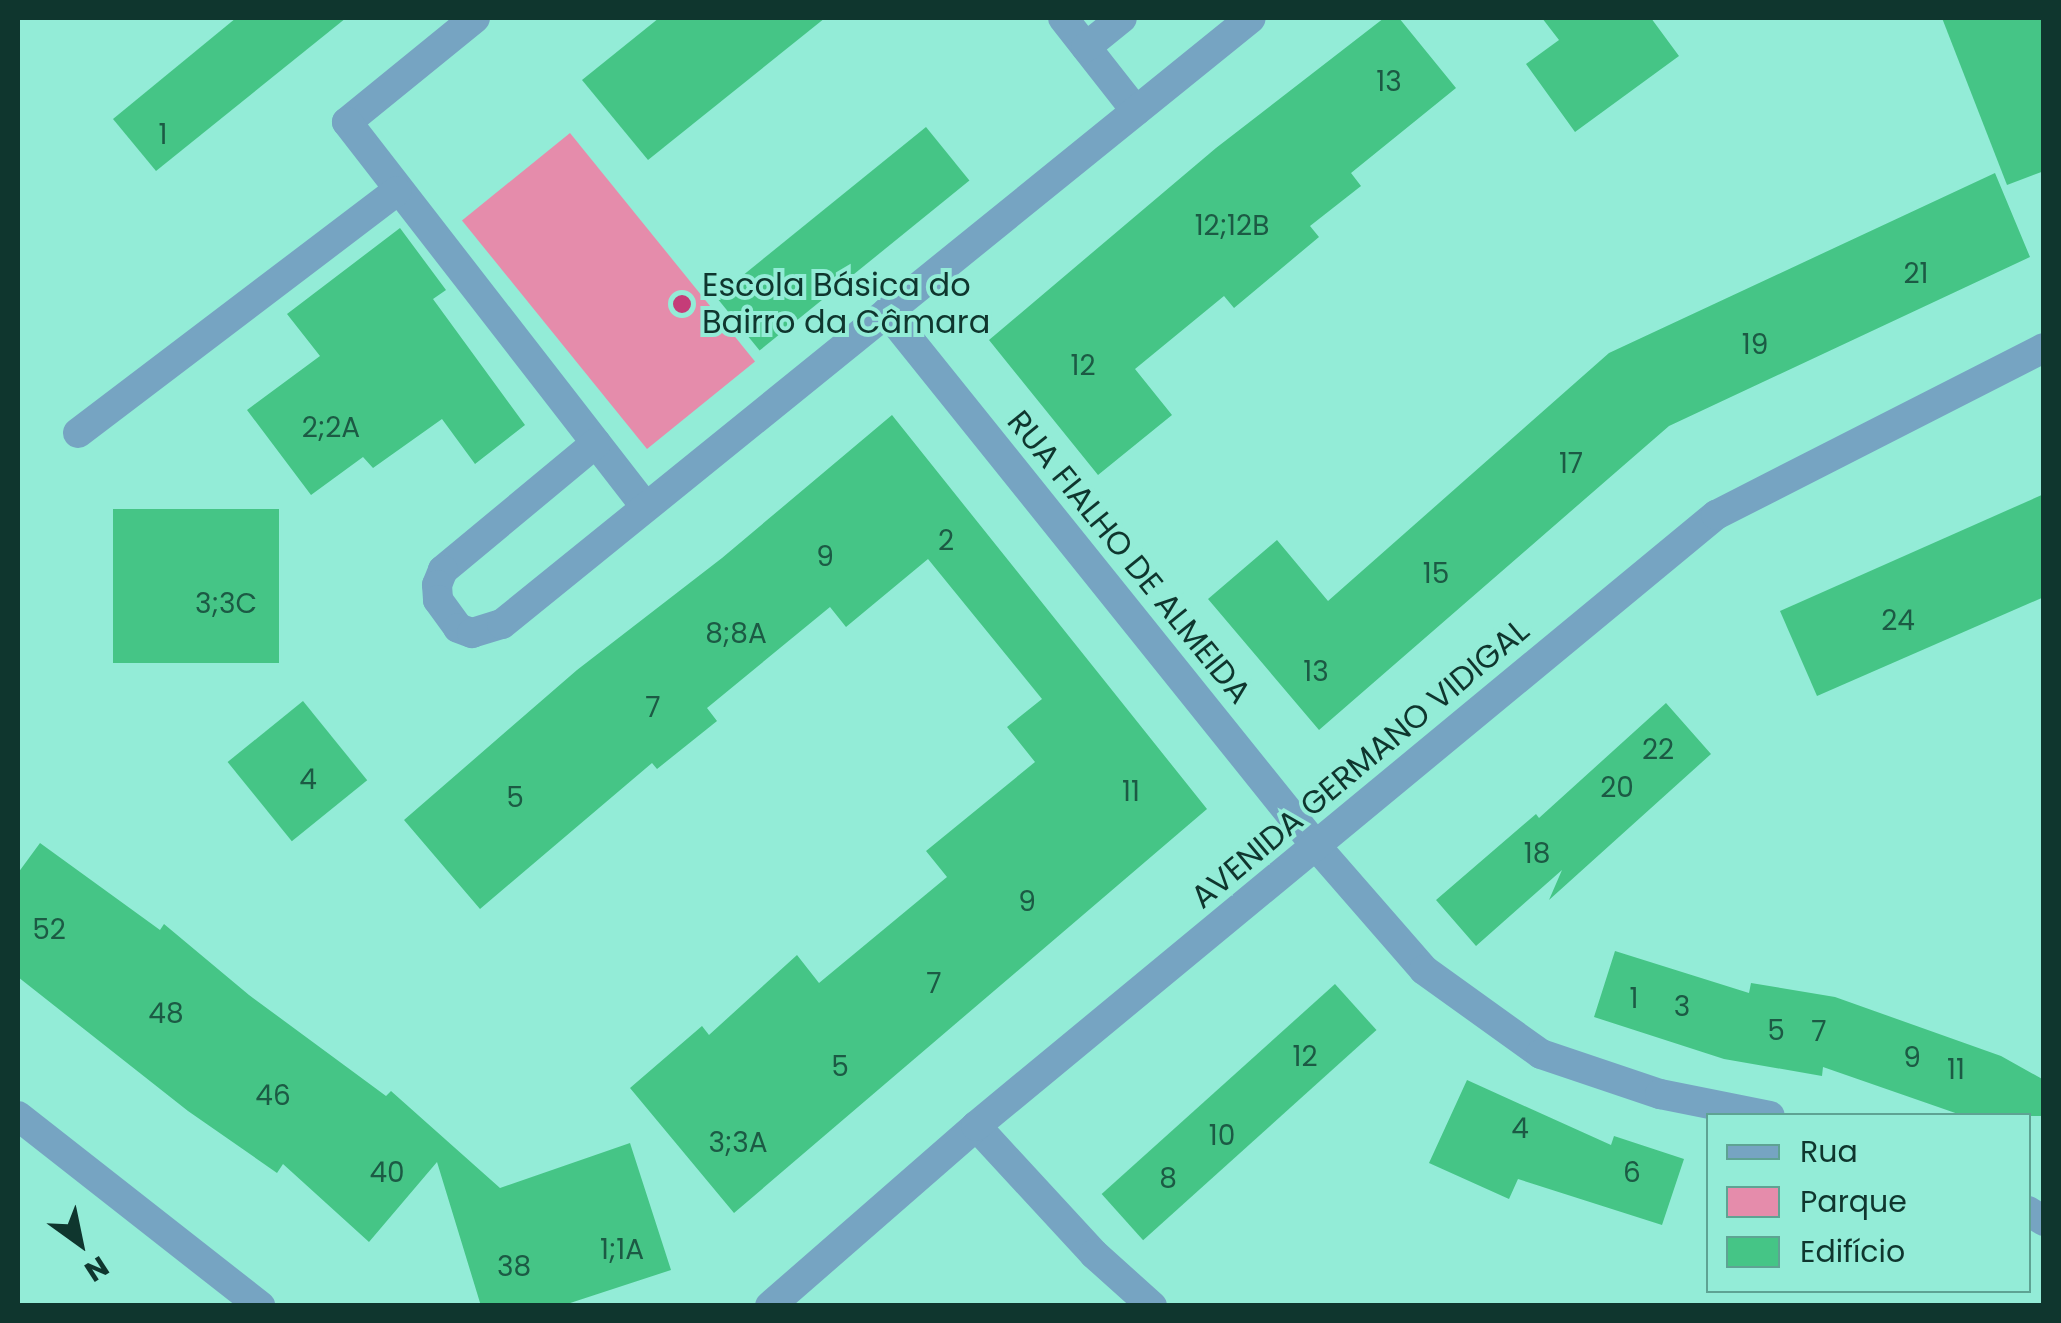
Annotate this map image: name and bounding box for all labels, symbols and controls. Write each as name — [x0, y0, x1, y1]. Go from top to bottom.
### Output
house number: 13 — [1376, 65, 1402, 99]
house number: 1 — [159, 118, 167, 152]
house number: 12;12B — [1195, 209, 1269, 243]
house number: 21 — [1903, 257, 1929, 291]
place label: Escola Básica do Bairro da Câmara — [702, 267, 990, 342]
marker: Escola Básica do Bairro da Câmara — [671, 293, 693, 315]
house number: 19 — [1742, 328, 1768, 362]
house number: 12 — [1070, 349, 1096, 383]
street label: RUA FIALHO DE ALMEIDA — [999, 403, 1259, 711]
house number: 2;2A — [302, 411, 360, 445]
house number: 17 — [1559, 447, 1583, 481]
house number: 2 — [938, 524, 954, 558]
house number: 9 — [816, 540, 834, 574]
house number: 15 — [1423, 557, 1449, 591]
house number: 3;3C — [195, 587, 257, 621]
house number: 24 — [1881, 604, 1915, 638]
street label: AVENIDA GERMANO VIDIGAL — [1183, 611, 1537, 917]
house number: 8;8A — [705, 617, 767, 651]
house number: 13 — [1303, 655, 1329, 689]
house number: 7 — [645, 691, 661, 725]
house number: 22 — [1642, 733, 1674, 767]
house number: 4 — [299, 763, 317, 797]
house number: 20 — [1600, 771, 1634, 805]
house number: 11 — [1122, 775, 1140, 809]
house number: 5 — [506, 781, 524, 815]
house number: 18 — [1524, 837, 1550, 871]
house number: 9 — [1018, 885, 1036, 919]
house number: 52 — [32, 913, 66, 947]
house number: 7 — [926, 967, 942, 1001]
house number: 1 — [1630, 982, 1638, 1016]
house number: 3 — [1674, 990, 1690, 1024]
house number: 48 — [148, 997, 184, 1031]
house number: 5 — [1767, 1014, 1785, 1048]
house number: 7 — [1811, 1015, 1827, 1049]
house number: 12 — [1292, 1040, 1318, 1074]
house number: 9 — [1903, 1041, 1921, 1075]
house number: 5 — [831, 1050, 849, 1084]
house number: 11 — [1947, 1053, 1965, 1087]
house number: 46 — [255, 1079, 291, 1113]
house number: 4 — [1511, 1112, 1529, 1146]
legend — [1706, 1113, 2031, 1293]
house number: 10 — [1209, 1119, 1235, 1153]
house number: 3;3A — [708, 1126, 768, 1160]
text: Rua — [1800, 1130, 1858, 1173]
house number: 40 — [369, 1156, 405, 1190]
house number: 6 — [1623, 1156, 1641, 1190]
house number: 8 — [1159, 1162, 1177, 1196]
text: Parque — [1800, 1180, 1907, 1223]
north arrow — [30, 1193, 130, 1293]
text: Edifício — [1800, 1230, 1905, 1273]
house number: 1;1A — [600, 1233, 644, 1267]
text: N — [77, 1246, 116, 1291]
house number: 38 — [497, 1250, 531, 1284]

